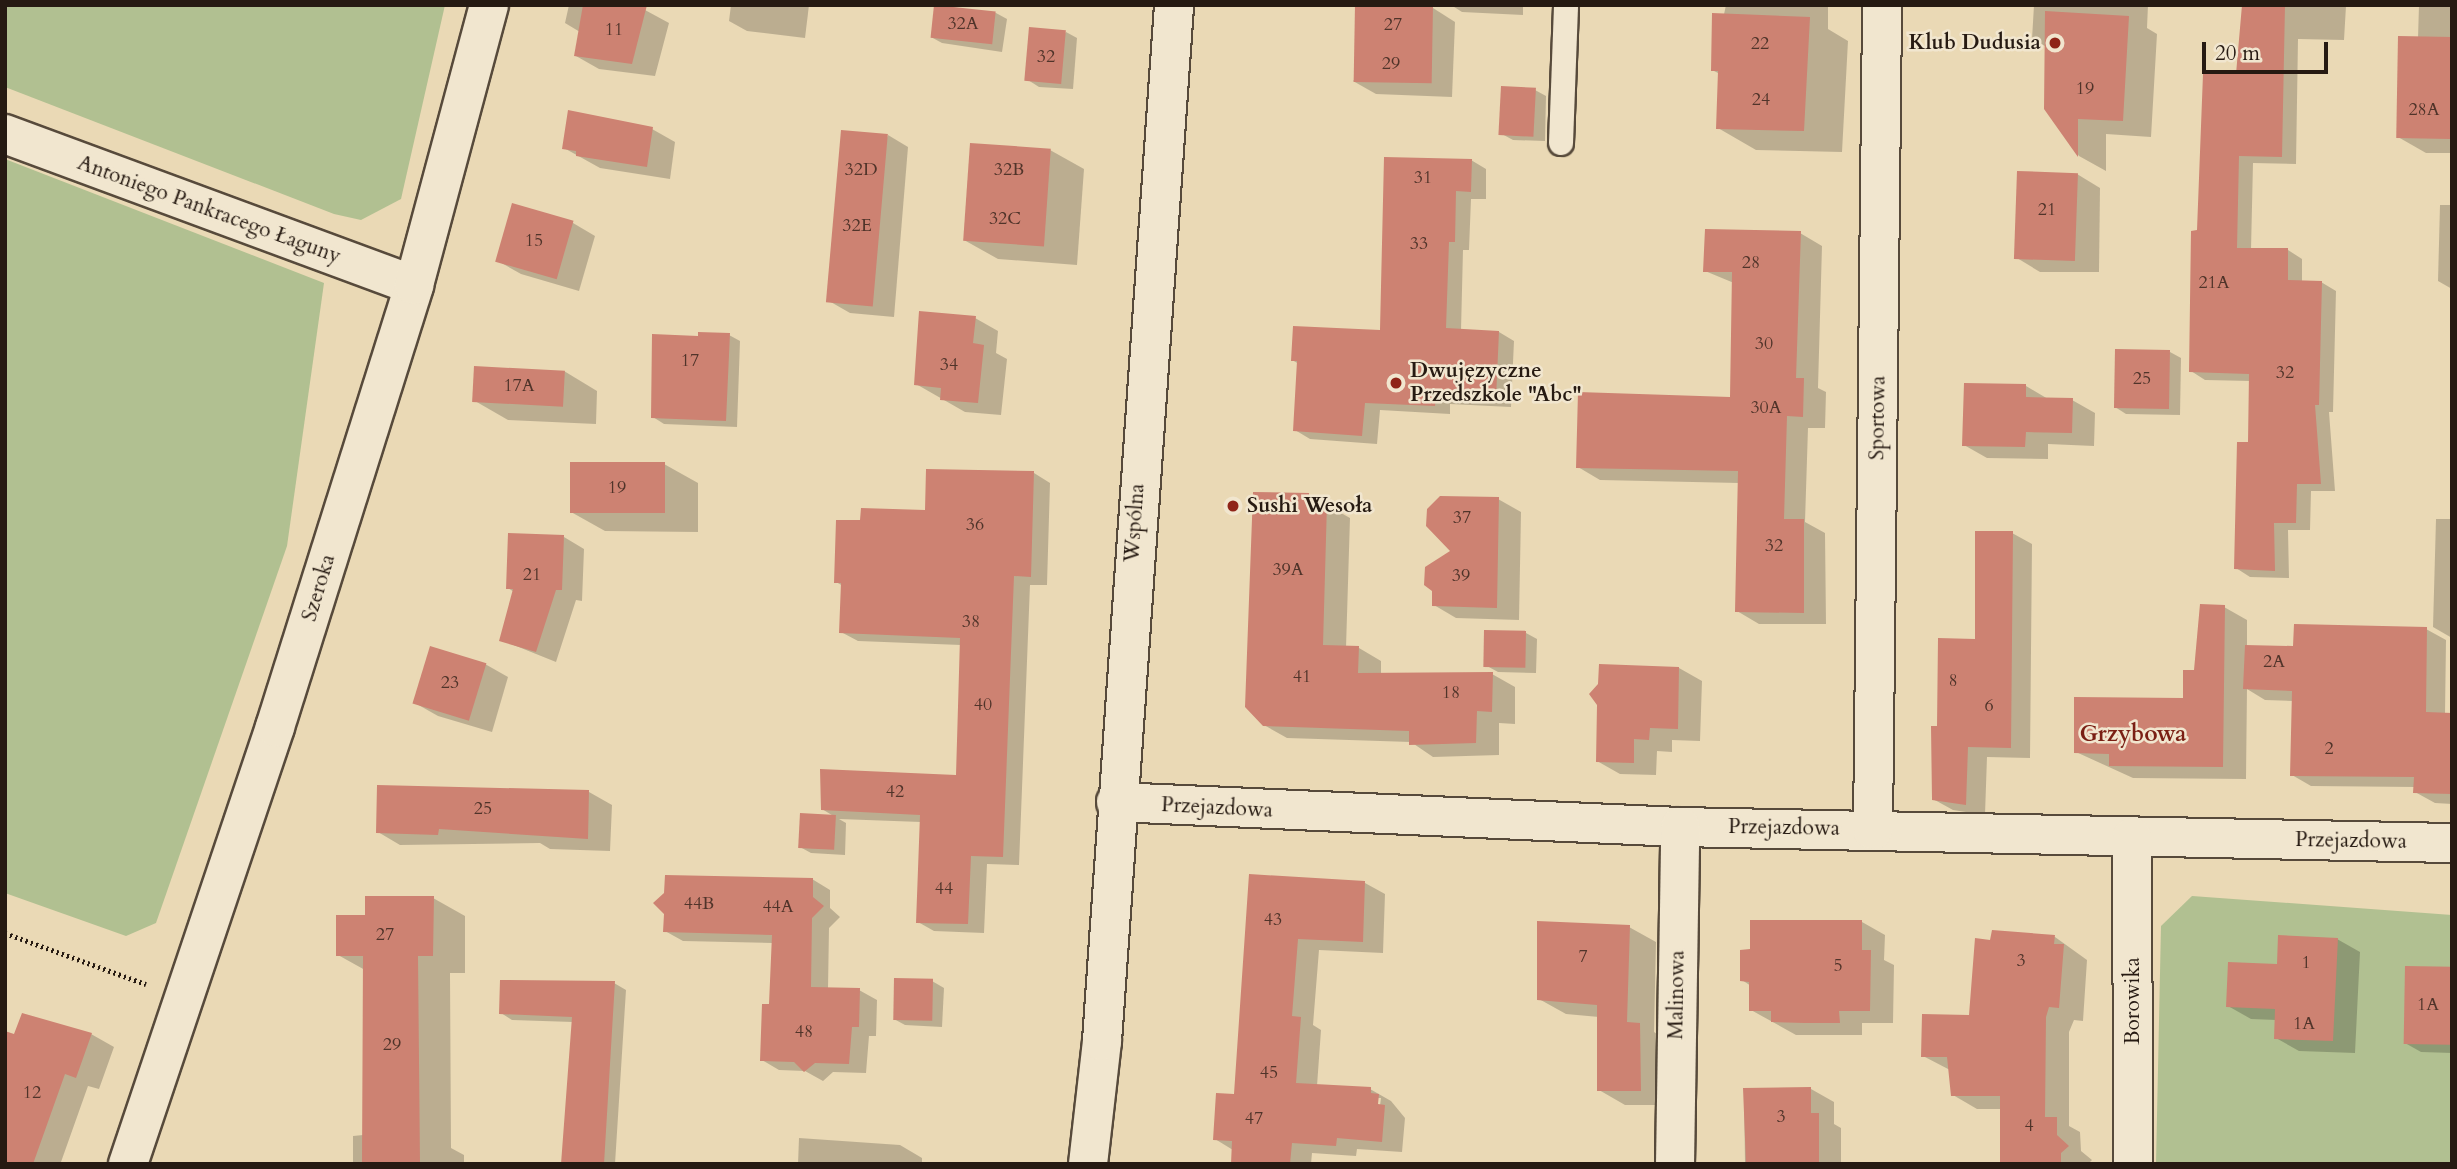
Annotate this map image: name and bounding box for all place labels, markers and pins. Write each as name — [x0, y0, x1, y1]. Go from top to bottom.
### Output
place label: Klub Dudusia — [1908, 30, 2041, 56]
marker: Klub Dudusia — [2047, 35, 2063, 51]
place label: Dwujęzyczne Przedszkole "Abc" — [1410, 358, 1582, 408]
marker: Dwujęzyczne Przedszkole "Abc" — [1388, 375, 1404, 391]
place label: Sushi Wesoła — [1247, 493, 1372, 519]
marker: Sushi Wesoła — [1225, 498, 1241, 514]

